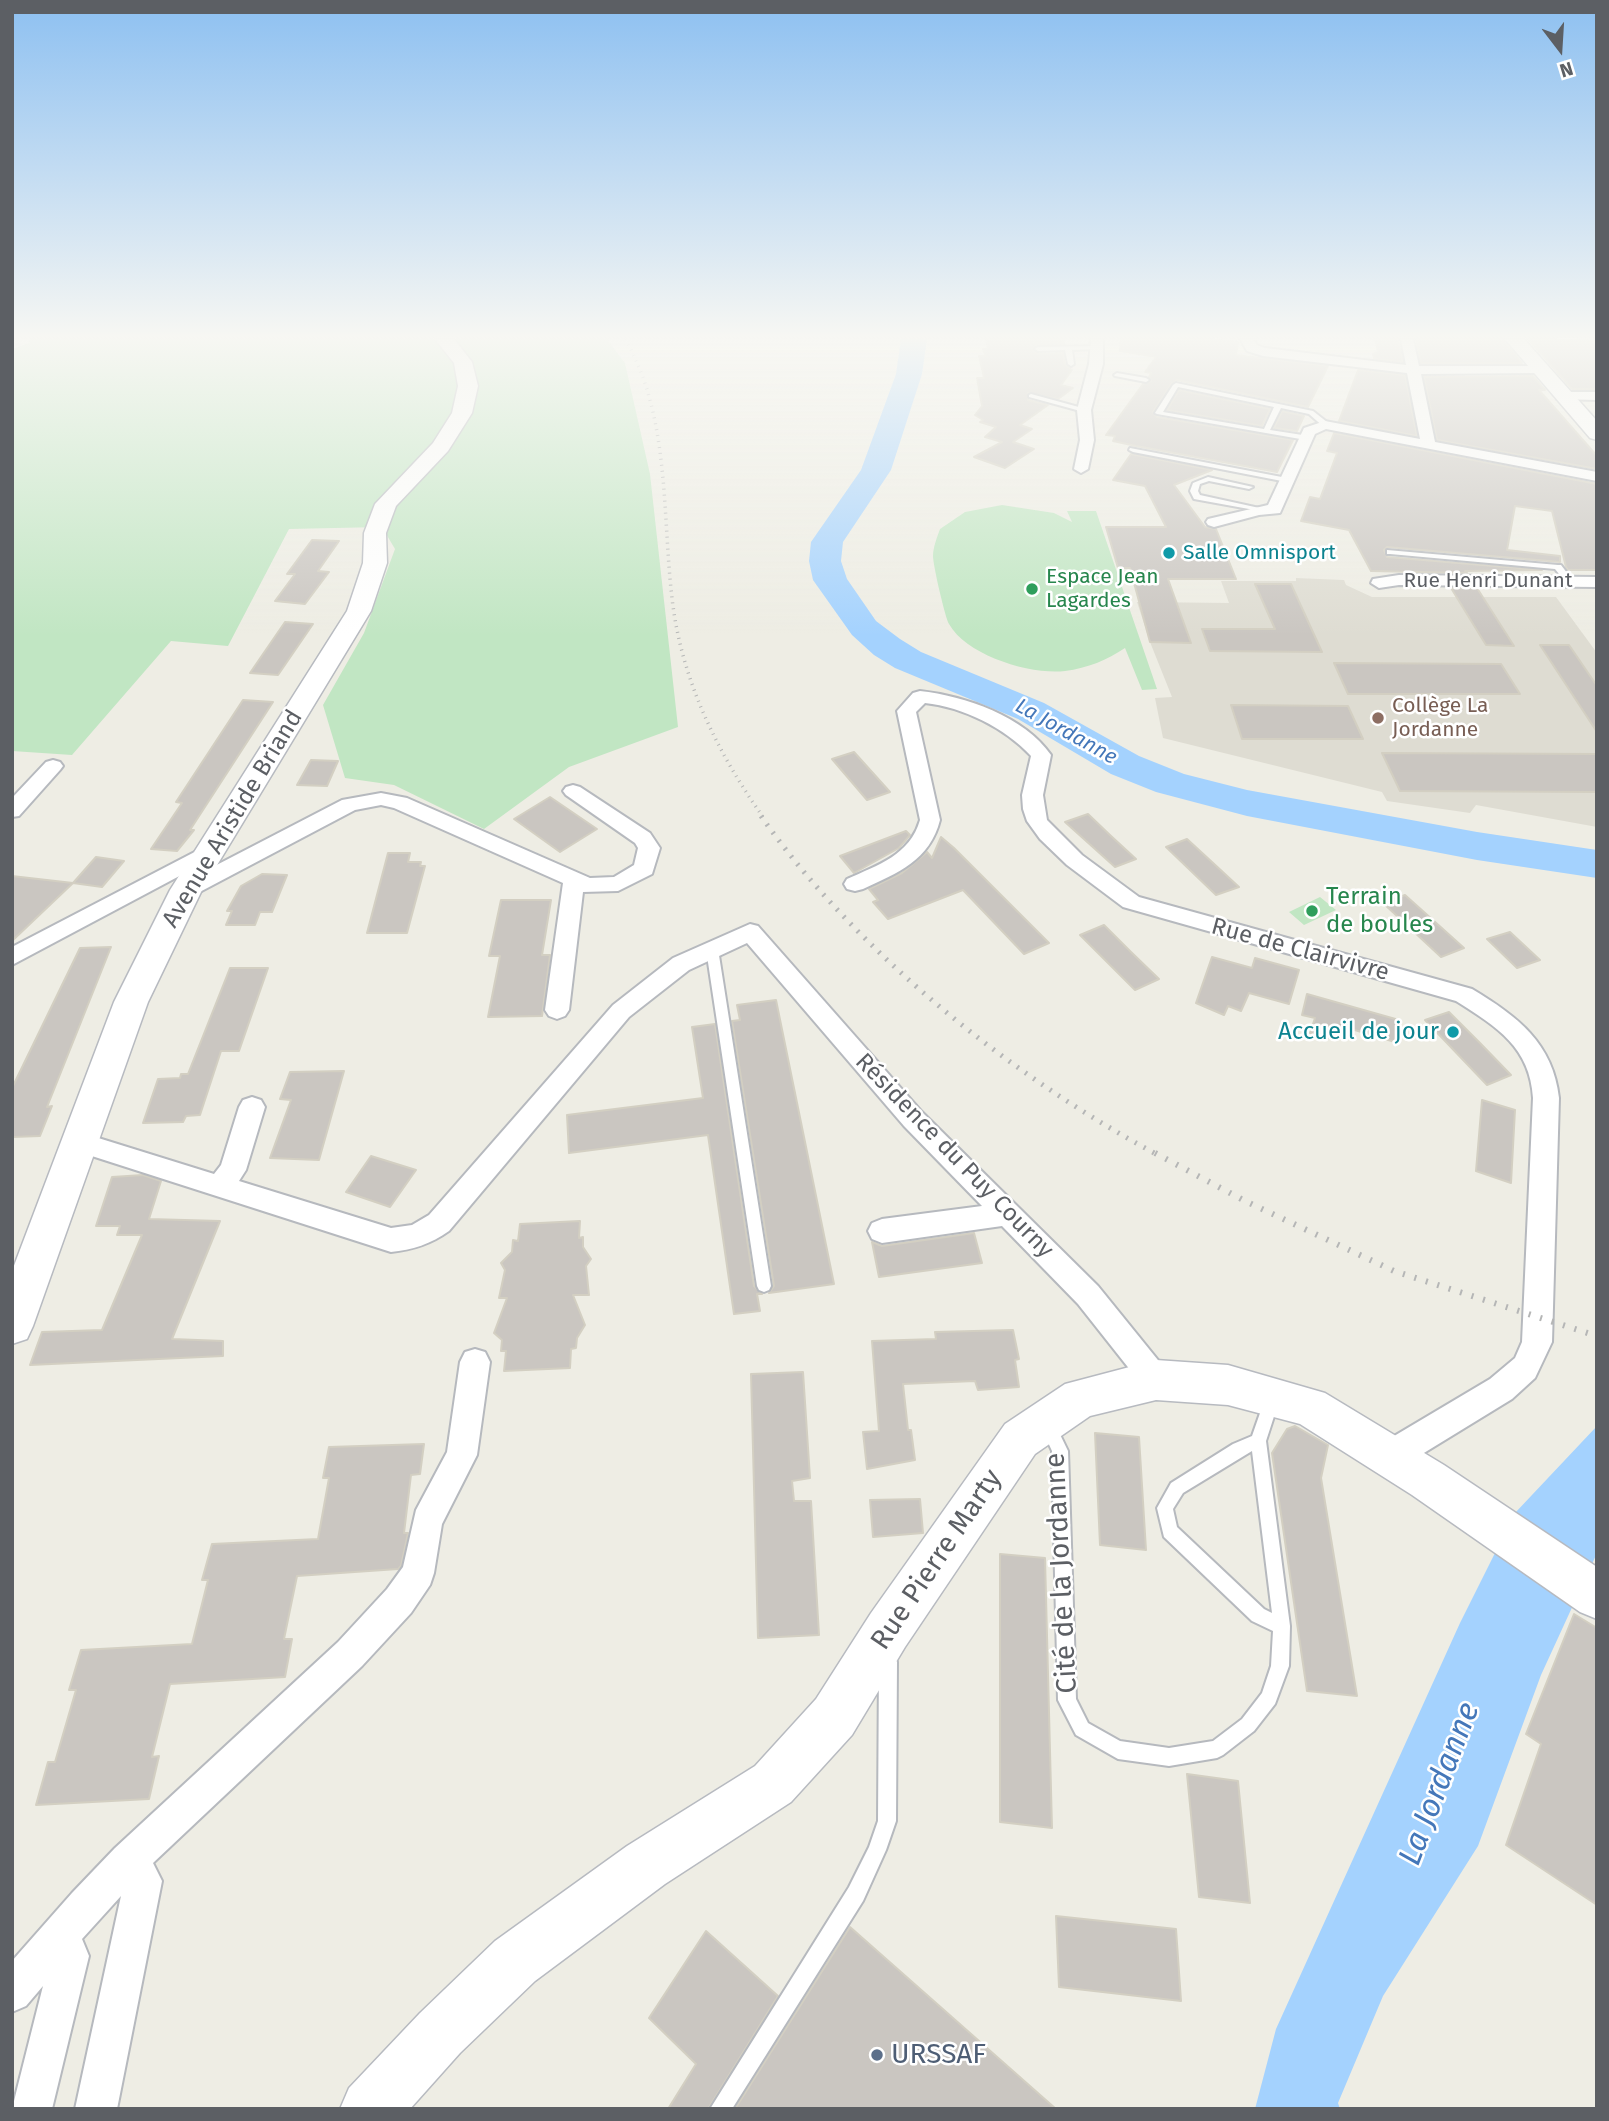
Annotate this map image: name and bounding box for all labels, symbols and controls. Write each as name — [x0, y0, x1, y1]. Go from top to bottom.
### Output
north arrow — [1525, 14, 1595, 84]
text: N — [1557, 57, 1576, 82]
place label: Salle Omnisport — [1183, 540, 1336, 566]
marker: Salle Omnisport — [1161, 545, 1177, 561]
place label: Espace Jean Lagardes — [1046, 564, 1159, 614]
street label: Rue Henri Dunant — [1404, 568, 1572, 594]
marker: Espace Jean Lagardes — [1024, 581, 1040, 597]
place label: Collège La Jordanne — [1392, 693, 1489, 743]
water label: La Jordanne — [1011, 694, 1121, 770]
street label: Avenue Aristide Briand — [157, 705, 309, 933]
marker: Collège La Jordanne — [1370, 710, 1386, 726]
place label: Terrain de boules — [1326, 883, 1433, 939]
marker: Terrain de boules — [1304, 903, 1320, 919]
street label: Rue de Clairvivre — [1208, 912, 1392, 988]
place label: Accueil de jour — [1278, 1018, 1439, 1046]
marker: Accueil de jour — [1445, 1024, 1461, 1040]
street label: Résidence du Puy Courny — [849, 1048, 1059, 1264]
street label: Cité de la Jordanne — [1039, 1452, 1085, 1694]
street label: Rue Pierre Marty — [864, 1463, 1010, 1657]
water label: La Jordanne — [1391, 1697, 1489, 1871]
place label: URSSAF — [891, 2038, 986, 2072]
marker: URSSAF — [869, 2047, 885, 2063]

